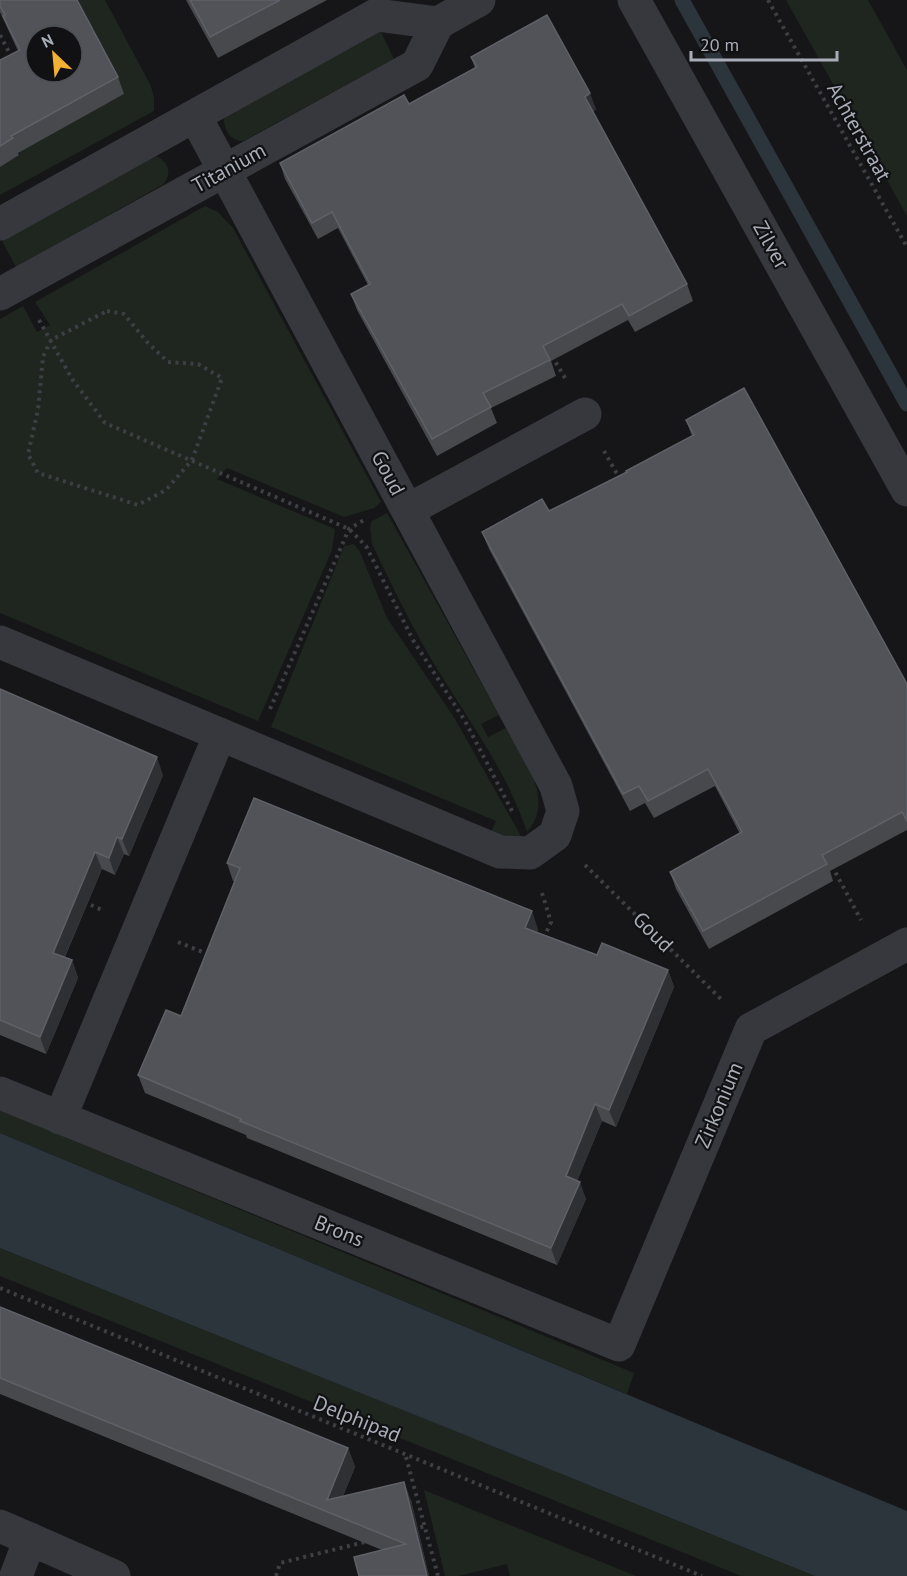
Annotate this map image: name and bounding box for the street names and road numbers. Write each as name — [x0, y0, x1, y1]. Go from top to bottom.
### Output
street label: Achterstraat — [821, 78, 898, 186]
street label: Titanium — [187, 136, 270, 199]
street label: Zilver — [747, 216, 796, 274]
street label: Goud — [366, 446, 411, 500]
street label: Goud — [627, 906, 679, 958]
street label: Zirkonium — [688, 1058, 749, 1152]
street label: Brons — [310, 1208, 368, 1253]
street label: Delphipad — [309, 1389, 405, 1448]

